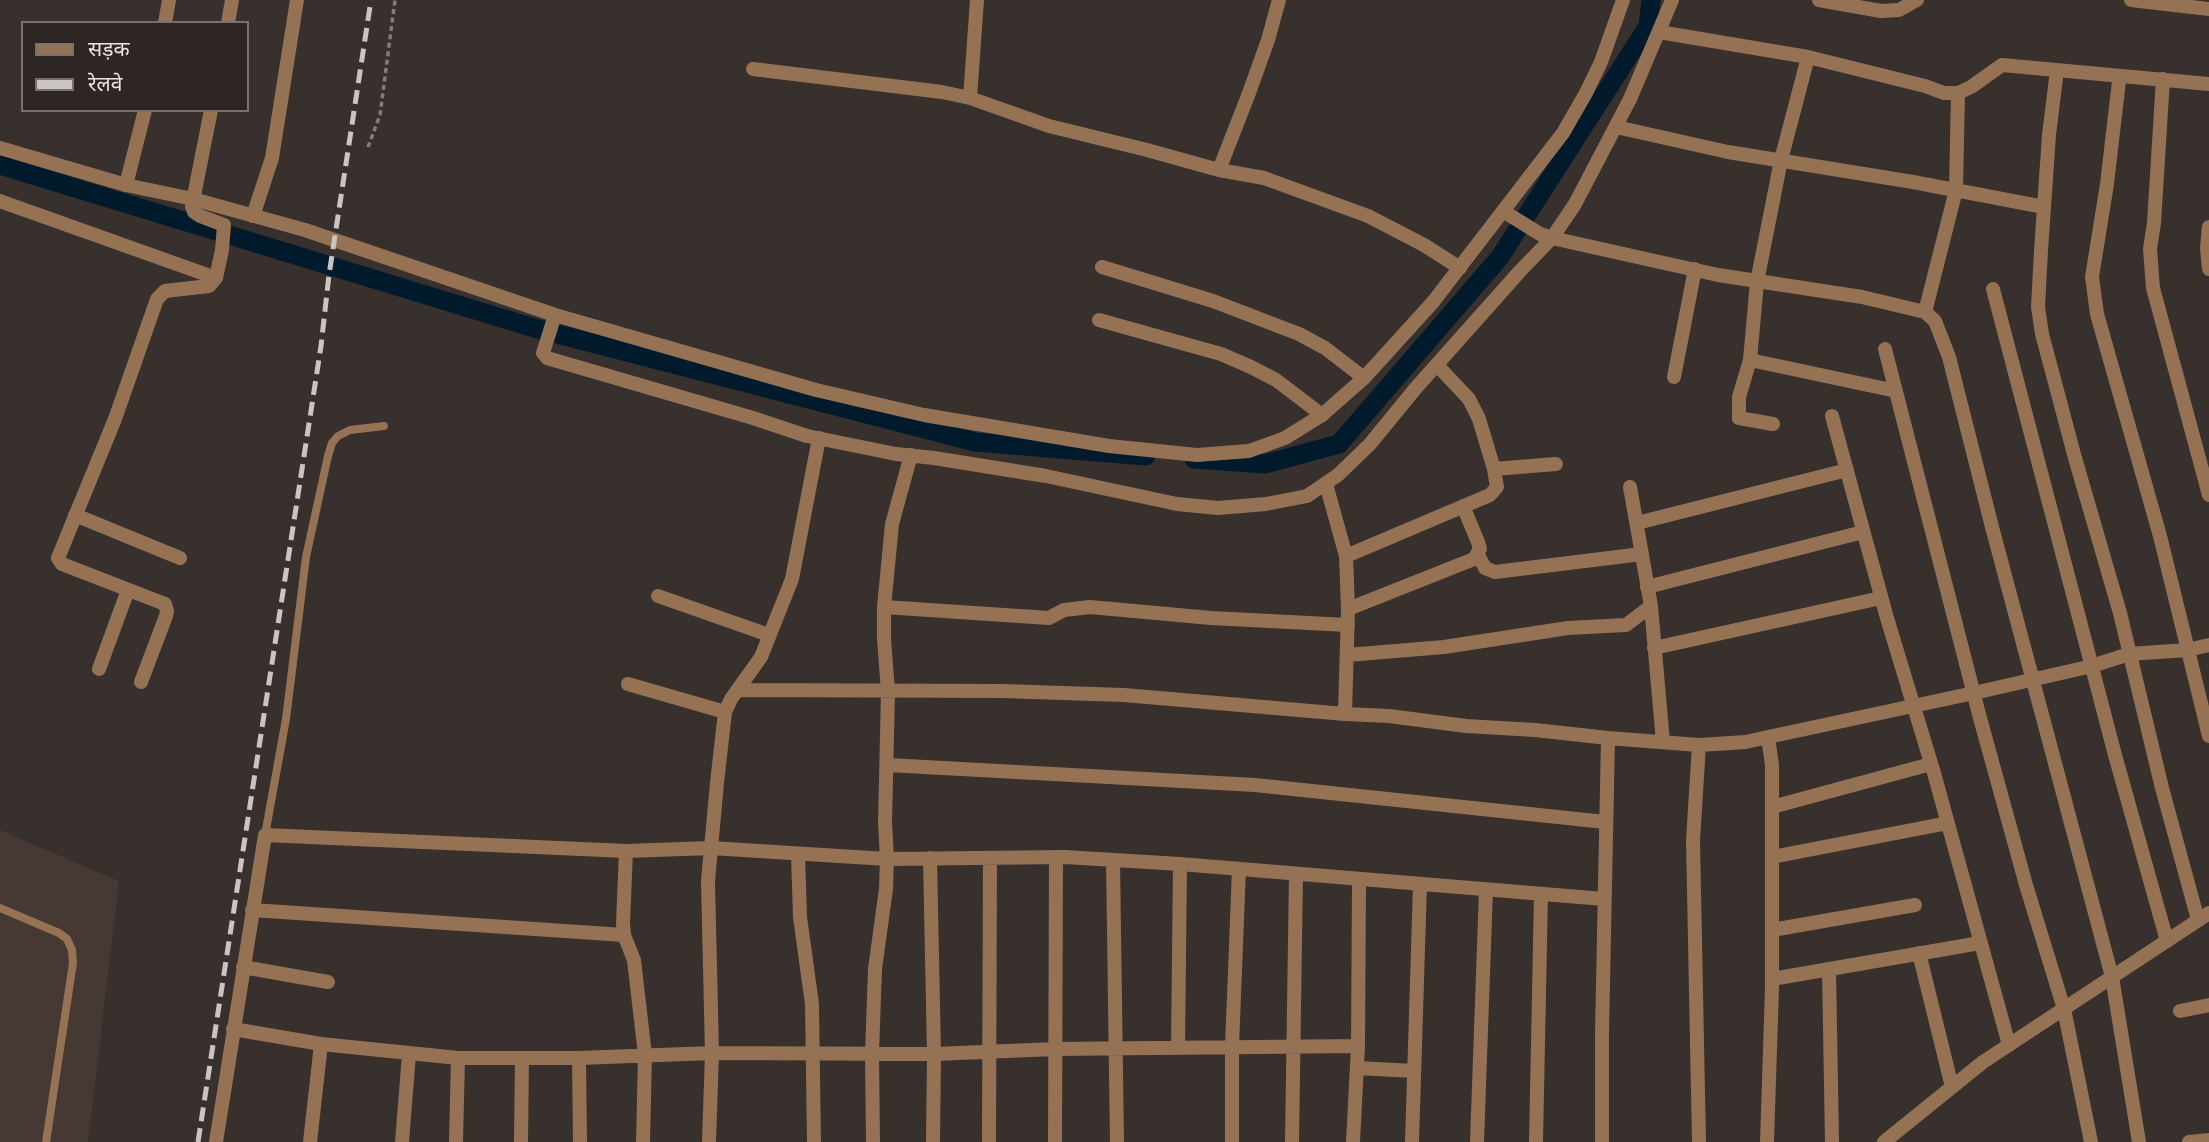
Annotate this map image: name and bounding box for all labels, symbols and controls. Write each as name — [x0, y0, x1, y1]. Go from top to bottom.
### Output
legend — [21, 21, 248, 112]
text: सड़क — [88, 34, 130, 64]
text: रेलवे — [88, 69, 123, 99]

